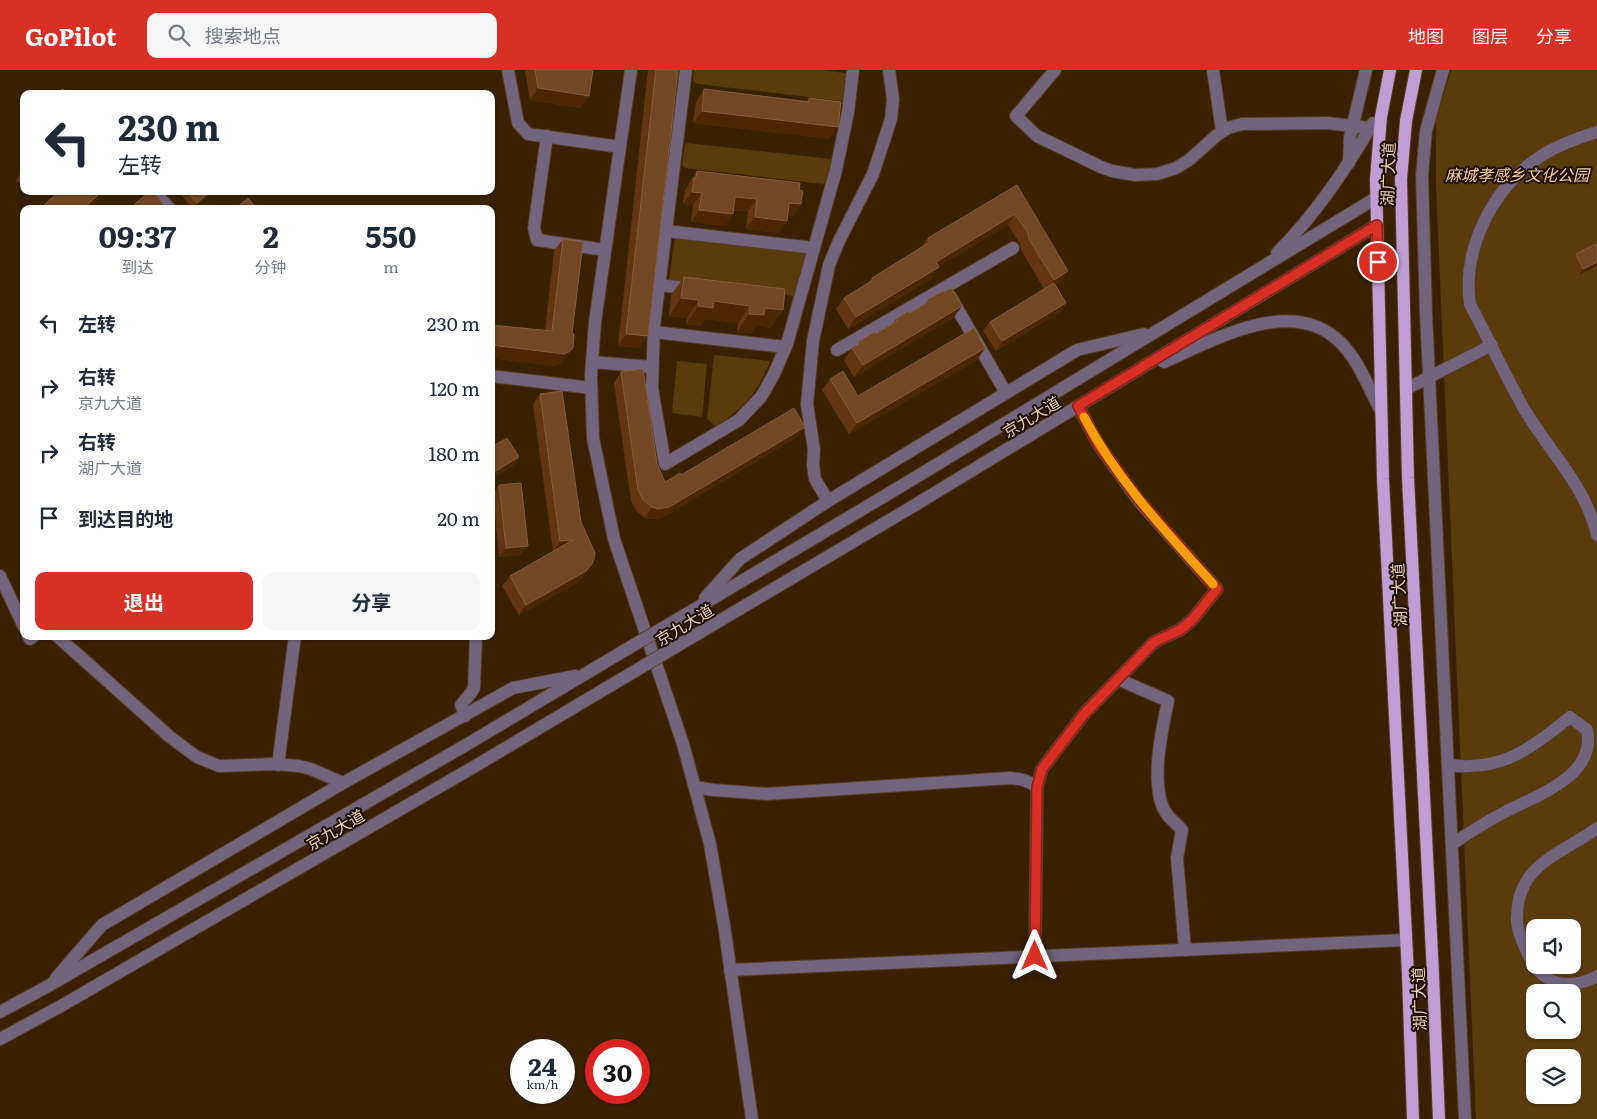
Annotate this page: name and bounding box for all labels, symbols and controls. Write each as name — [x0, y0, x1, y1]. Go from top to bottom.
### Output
search box — [147, 13, 497, 58]
text: GoPilot — [25, 18, 117, 53]
icon: search — [165, 21, 193, 49]
text: 搜索地点 — [205, 21, 281, 49]
text: 地图 — [1408, 22, 1444, 49]
text: 图层 — [1472, 22, 1508, 49]
text: 分享 — [1536, 22, 1572, 49]
text: 230 m — [118, 100, 220, 152]
icon: left — [35, 110, 100, 175]
street label: 湖广大道 — [1374, 142, 1400, 206]
text: 左转 — [118, 147, 162, 180]
park label: 麻城孝感乡文化公园 — [1445, 162, 1591, 186]
text: 09:37 — [99, 213, 176, 257]
text: 2 — [263, 213, 279, 257]
text: 550 — [365, 213, 416, 257]
pin — [1357, 241, 1399, 283]
icon: arrive — [1364, 248, 1392, 276]
text: 到达 — [121, 254, 153, 278]
text: 分钟 — [255, 254, 287, 278]
text: m — [383, 254, 399, 278]
icon: left — [35, 309, 63, 337]
text: 左转 — [78, 309, 116, 337]
text: 230 m — [427, 309, 480, 337]
text: 右转 — [78, 362, 116, 390]
icon: right — [35, 374, 63, 402]
text: 120 m — [429, 374, 480, 402]
street label: 京九大道 — [997, 389, 1065, 443]
text: 京九大道 — [78, 390, 142, 414]
text: 右转 — [78, 427, 116, 455]
icon: right — [35, 439, 63, 467]
text: 180 m — [429, 439, 480, 467]
text: 湖广大道 — [78, 455, 142, 479]
icon: arrive — [35, 504, 63, 532]
text: 到达目的地 — [78, 504, 173, 532]
text: 20 m — [437, 504, 480, 532]
street label: 湖广大道 — [1384, 562, 1412, 628]
button: 退出 — [35, 572, 253, 630]
button: 分享 — [263, 572, 480, 630]
street label: 京九大道 — [650, 597, 718, 651]
street label: 京九大道 — [301, 803, 369, 855]
map controls — [1526, 919, 1581, 1104]
button: sound — [1526, 919, 1581, 974]
position arrow — [1008, 929, 1060, 981]
street label: 湖广大道 — [1405, 967, 1431, 1031]
button: search — [1526, 984, 1581, 1039]
speed limit sign: 30 — [585, 1039, 650, 1104]
text: 24 — [528, 1047, 557, 1084]
button: layers — [1526, 1049, 1581, 1104]
text: km/h — [527, 1075, 558, 1093]

